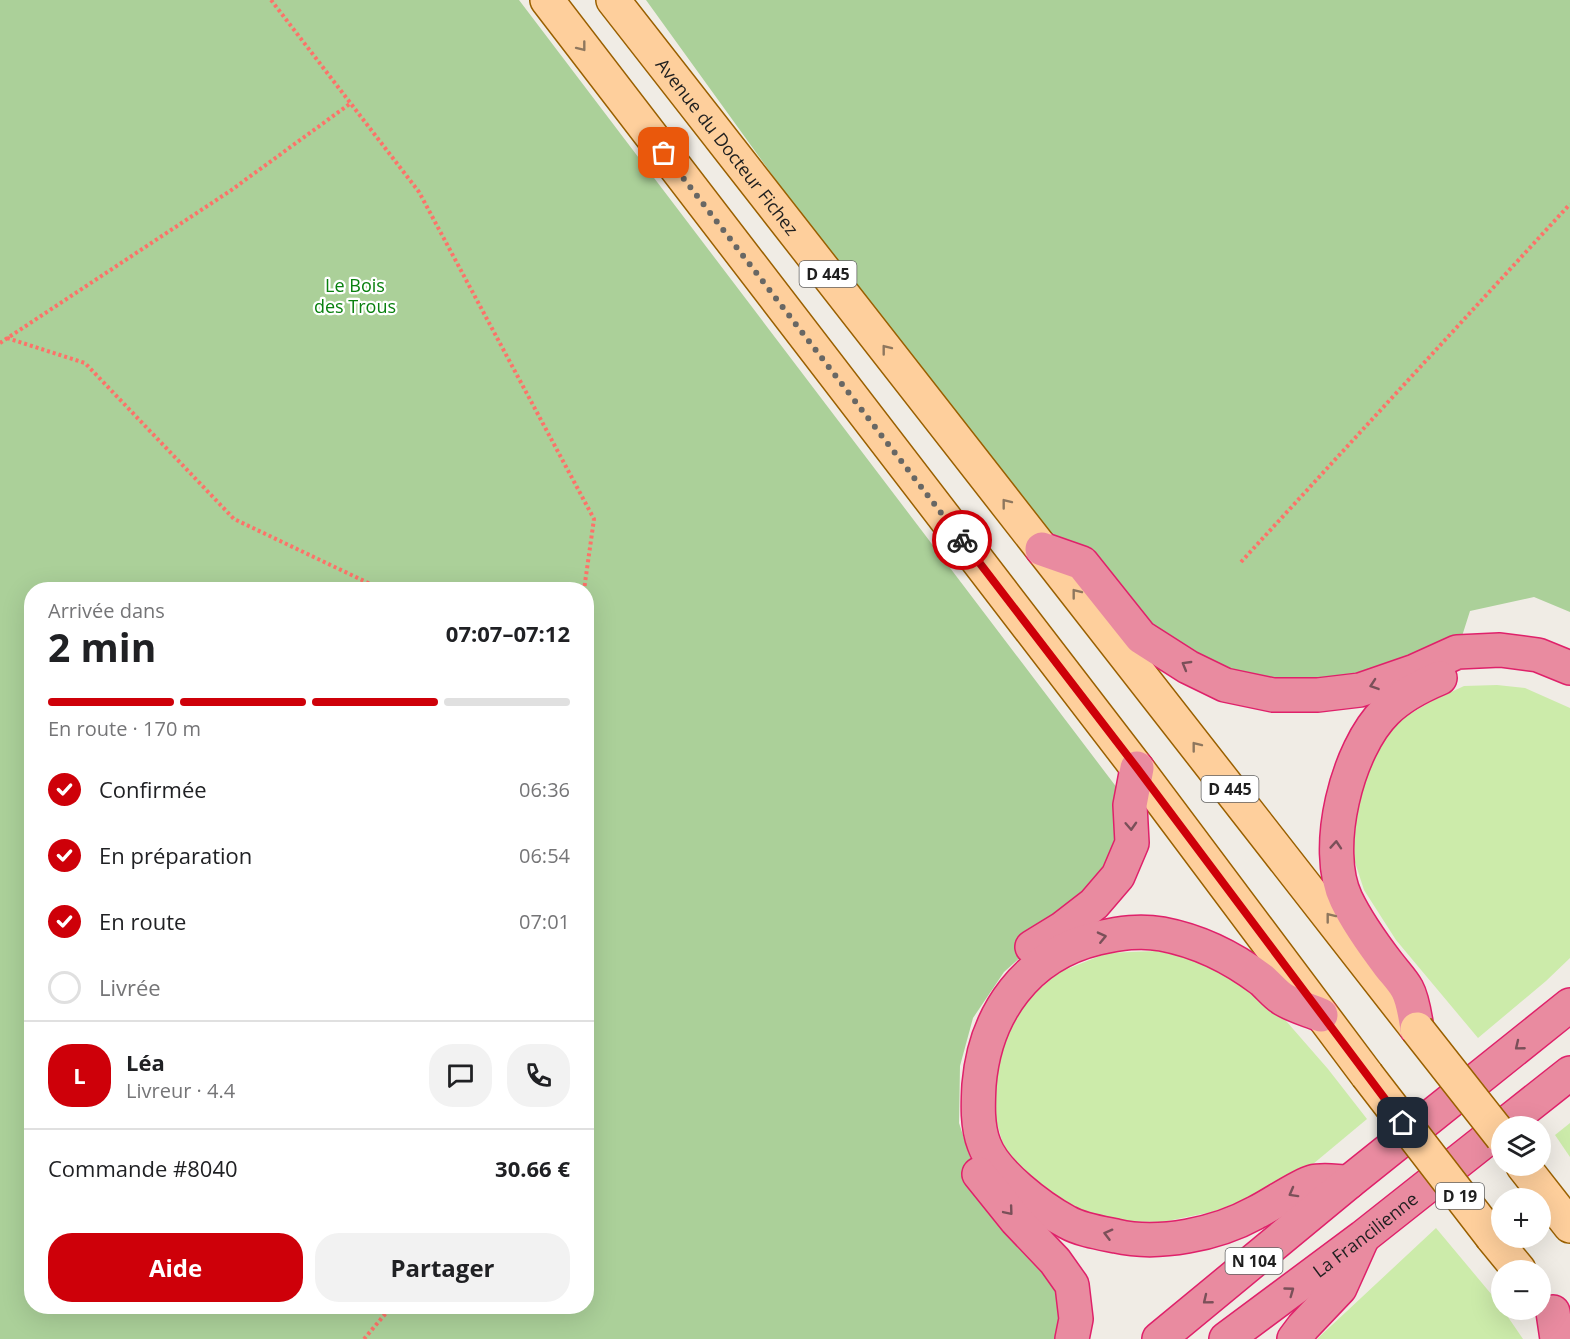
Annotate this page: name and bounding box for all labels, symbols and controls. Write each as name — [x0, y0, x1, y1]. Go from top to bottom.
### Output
one-way arrow — [575, 40, 586, 51]
street label: Avenue du Docteur Fichez — [651, 53, 804, 240]
pin — [638, 127, 689, 178]
icon: bag — [647, 136, 680, 169]
road number: D 445 — [800, 261, 856, 287]
park label: Le Bois des Trous — [314, 273, 396, 318]
one-way arrow — [882, 345, 893, 356]
one-way arrow — [1002, 499, 1013, 510]
courier — [932, 510, 992, 570]
icon: bike — [946, 524, 979, 557]
one-way arrow — [1073, 589, 1084, 600]
text: Arrivée dans — [48, 597, 165, 624]
text: 07:07–07:12 — [446, 618, 570, 648]
text: 2 min — [48, 620, 156, 673]
one-way arrow — [1182, 661, 1192, 672]
one-way arrow — [1369, 678, 1380, 690]
text: En route · 170 m — [48, 715, 201, 742]
one-way arrow — [1193, 742, 1204, 753]
icon: check — [48, 773, 81, 806]
text: Confirmée — [99, 774, 207, 804]
text: 06:36 — [519, 776, 570, 803]
road number: D 445 — [1202, 776, 1258, 802]
one-way arrow — [1124, 822, 1137, 831]
icon: check — [48, 839, 81, 872]
text: En préparation — [99, 840, 252, 870]
one-way arrow — [1329, 841, 1342, 850]
text: 06:54 — [519, 842, 570, 869]
icon: check — [48, 905, 81, 938]
text: En route — [99, 906, 186, 936]
text: 07:01 — [519, 908, 570, 935]
one-way arrow — [1326, 912, 1337, 923]
one-way arrow — [1097, 931, 1107, 944]
text: Livrée — [99, 972, 161, 1002]
one-way arrow — [1515, 1039, 1526, 1050]
button: chat — [429, 1044, 492, 1107]
button: phone — [507, 1044, 570, 1107]
text: Léa — [126, 1047, 165, 1077]
text: L — [73, 1060, 86, 1090]
text: Livreur · 4.4 — [126, 1077, 235, 1104]
pin — [1377, 1097, 1428, 1148]
icon: home — [1386, 1106, 1419, 1139]
map controls — [1491, 1116, 1551, 1320]
button: layers — [1491, 1116, 1551, 1176]
text: Commande #8040 — [48, 1153, 238, 1183]
text: 30.66 € — [495, 1153, 570, 1183]
road number: D 19 — [1436, 1183, 1484, 1209]
one-way arrow — [1289, 1186, 1299, 1197]
street label: La Francilienne — [1308, 1186, 1423, 1282]
button: + — [1491, 1188, 1551, 1248]
one-way arrow — [1002, 1204, 1013, 1215]
one-way arrow — [1103, 1229, 1114, 1241]
button: Aide — [48, 1233, 303, 1302]
button: Partager — [315, 1233, 570, 1302]
road number: N 104 — [1226, 1248, 1282, 1274]
button: − — [1491, 1260, 1551, 1320]
one-way arrow — [1283, 1288, 1294, 1299]
one-way arrow — [1203, 1293, 1214, 1304]

